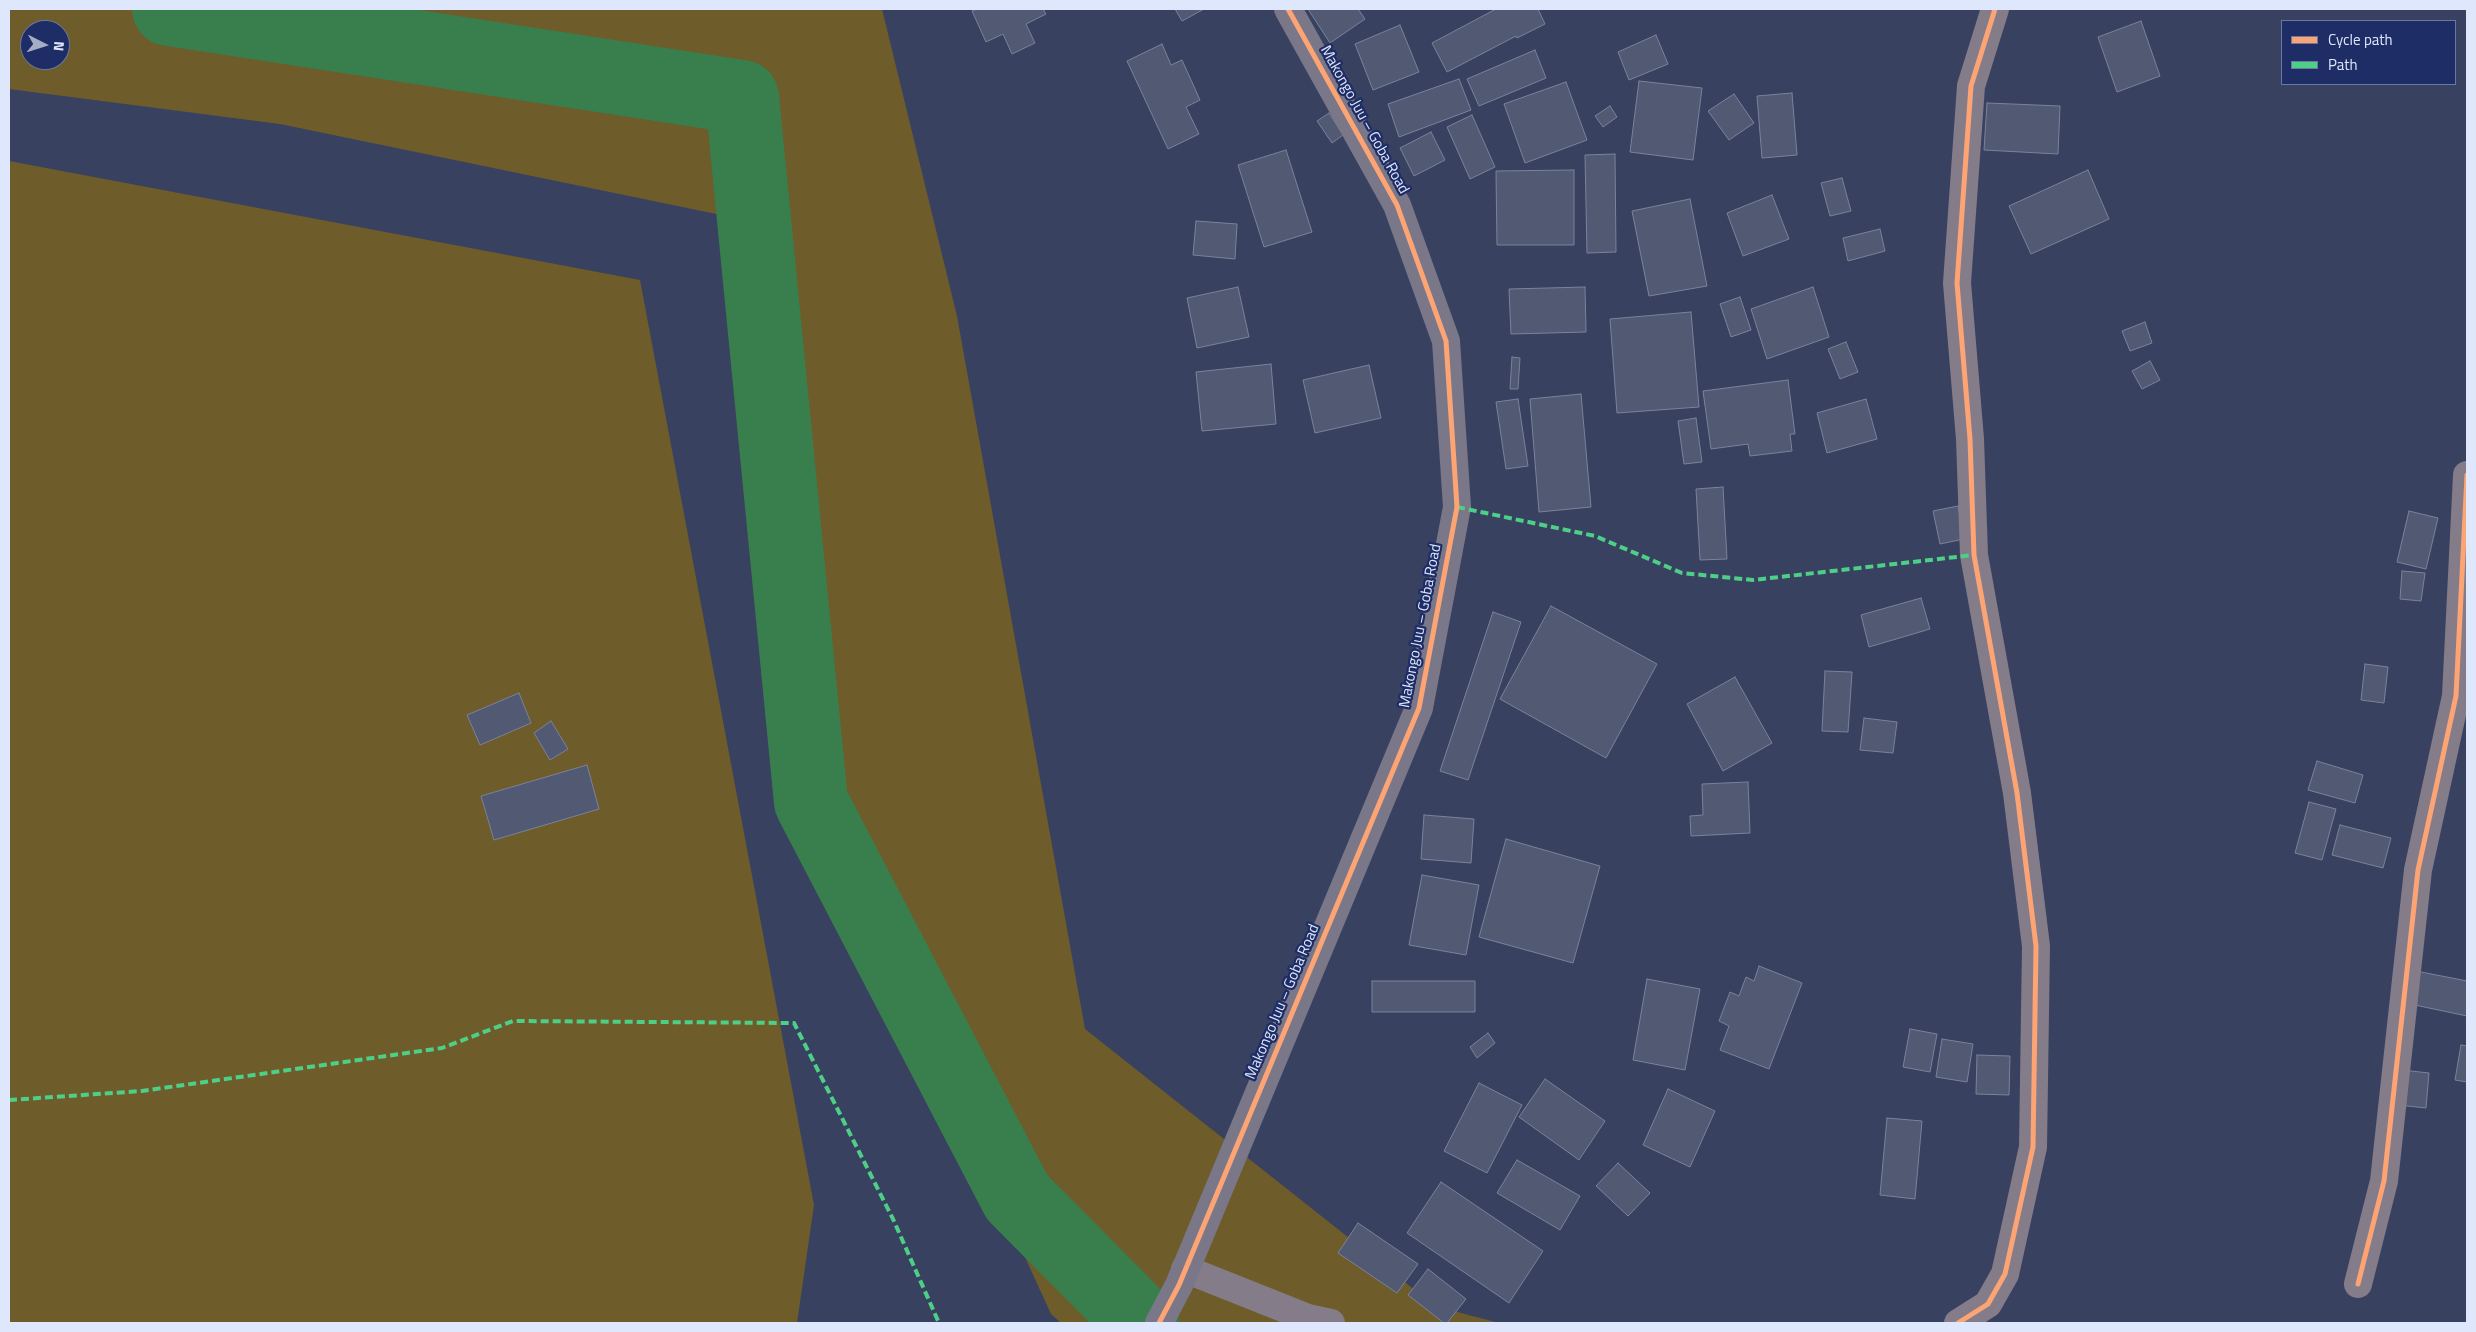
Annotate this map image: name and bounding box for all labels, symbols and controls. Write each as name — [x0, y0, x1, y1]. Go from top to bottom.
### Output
north arrow — [20, 20, 70, 70]
legend — [2281, 20, 2456, 85]
text: Cycle path — [2328, 28, 2393, 51]
text: N — [49, 41, 70, 52]
street label: Makongo Juu – Goba Road — [1316, 43, 1412, 197]
text: Path — [2328, 53, 2358, 76]
street label: Makongo Juu – Goba Road — [1396, 542, 1446, 710]
street label: Makongo Juu – Goba Road — [1242, 922, 1324, 1082]

